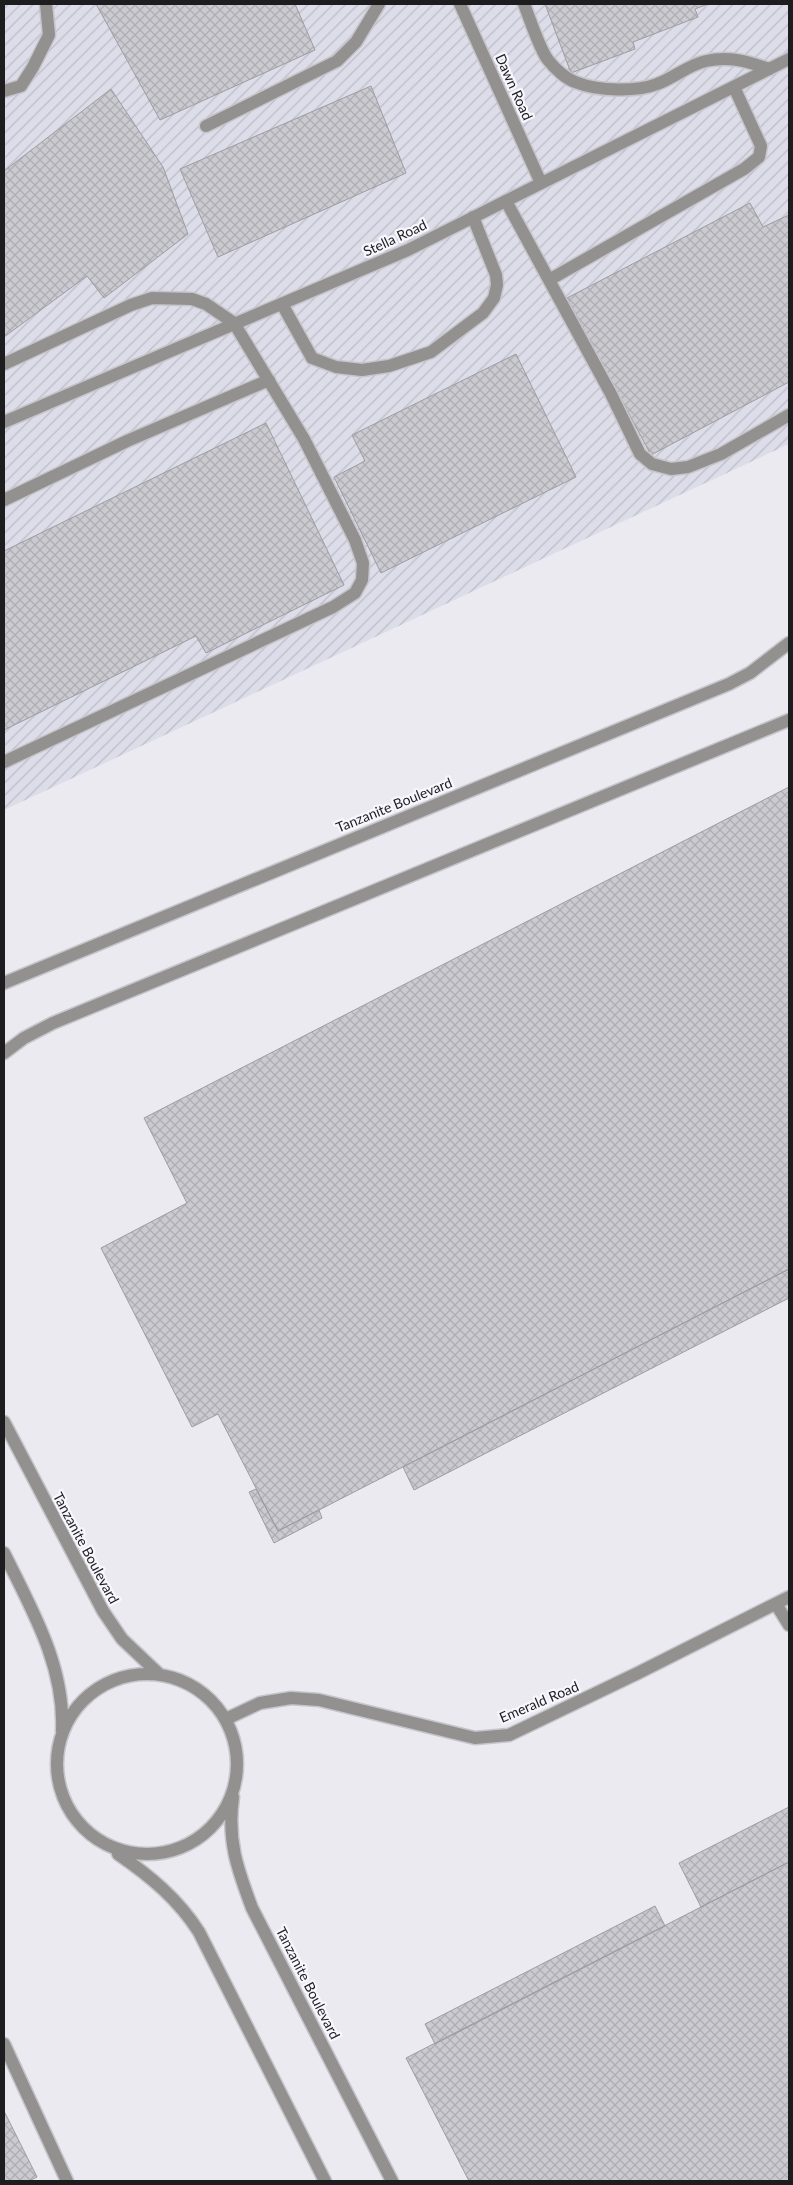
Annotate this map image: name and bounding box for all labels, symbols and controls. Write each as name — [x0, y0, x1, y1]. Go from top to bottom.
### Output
street label: Dawn Road — [492, 51, 537, 123]
street label: Stella Road — [360, 216, 429, 260]
street label: Tanzanite Boulevard — [333, 773, 454, 836]
street label: Tanzanite Boulevard — [50, 1489, 123, 1606]
street label: Emerald Road — [497, 1677, 581, 1726]
street label: Tanzanite Boulevard — [273, 1924, 344, 2042]

